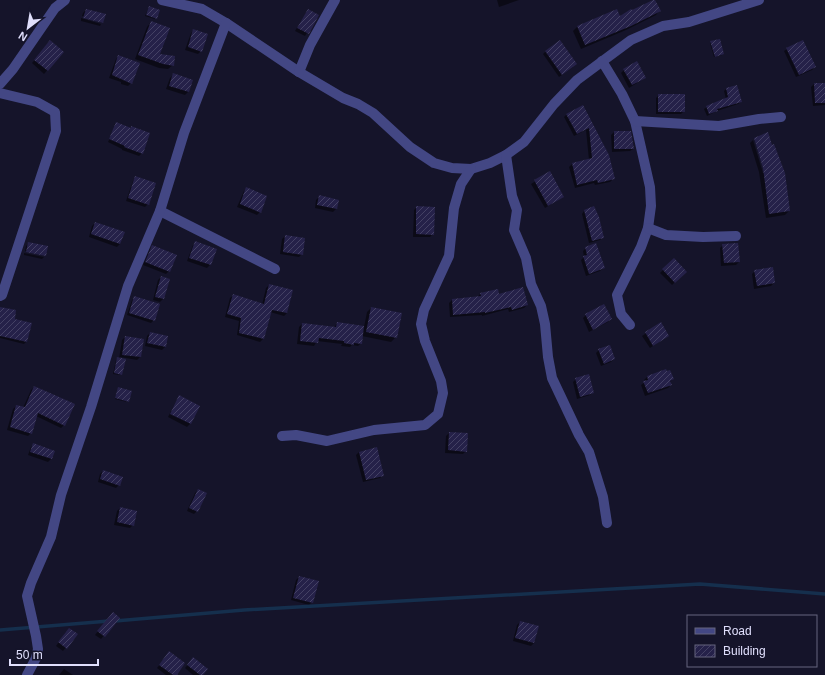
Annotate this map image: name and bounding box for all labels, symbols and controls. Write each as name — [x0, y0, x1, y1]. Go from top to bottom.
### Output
north arrow — [8, 8, 48, 48]
text: N — [16, 29, 29, 44]
legend — [687, 615, 817, 667]
text: Road — [723, 624, 752, 638]
scale bar — [10, 641, 98, 667]
text: Building — [723, 644, 766, 658]
text: 50 m — [16, 648, 43, 662]

